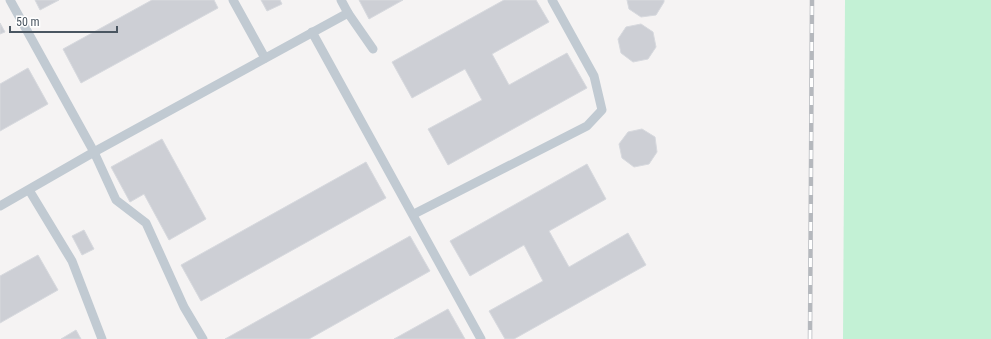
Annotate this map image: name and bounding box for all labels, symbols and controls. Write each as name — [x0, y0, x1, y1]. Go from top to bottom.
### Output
scale bar — [10, 8, 117, 34]
text: 50 m — [16, 15, 40, 29]

